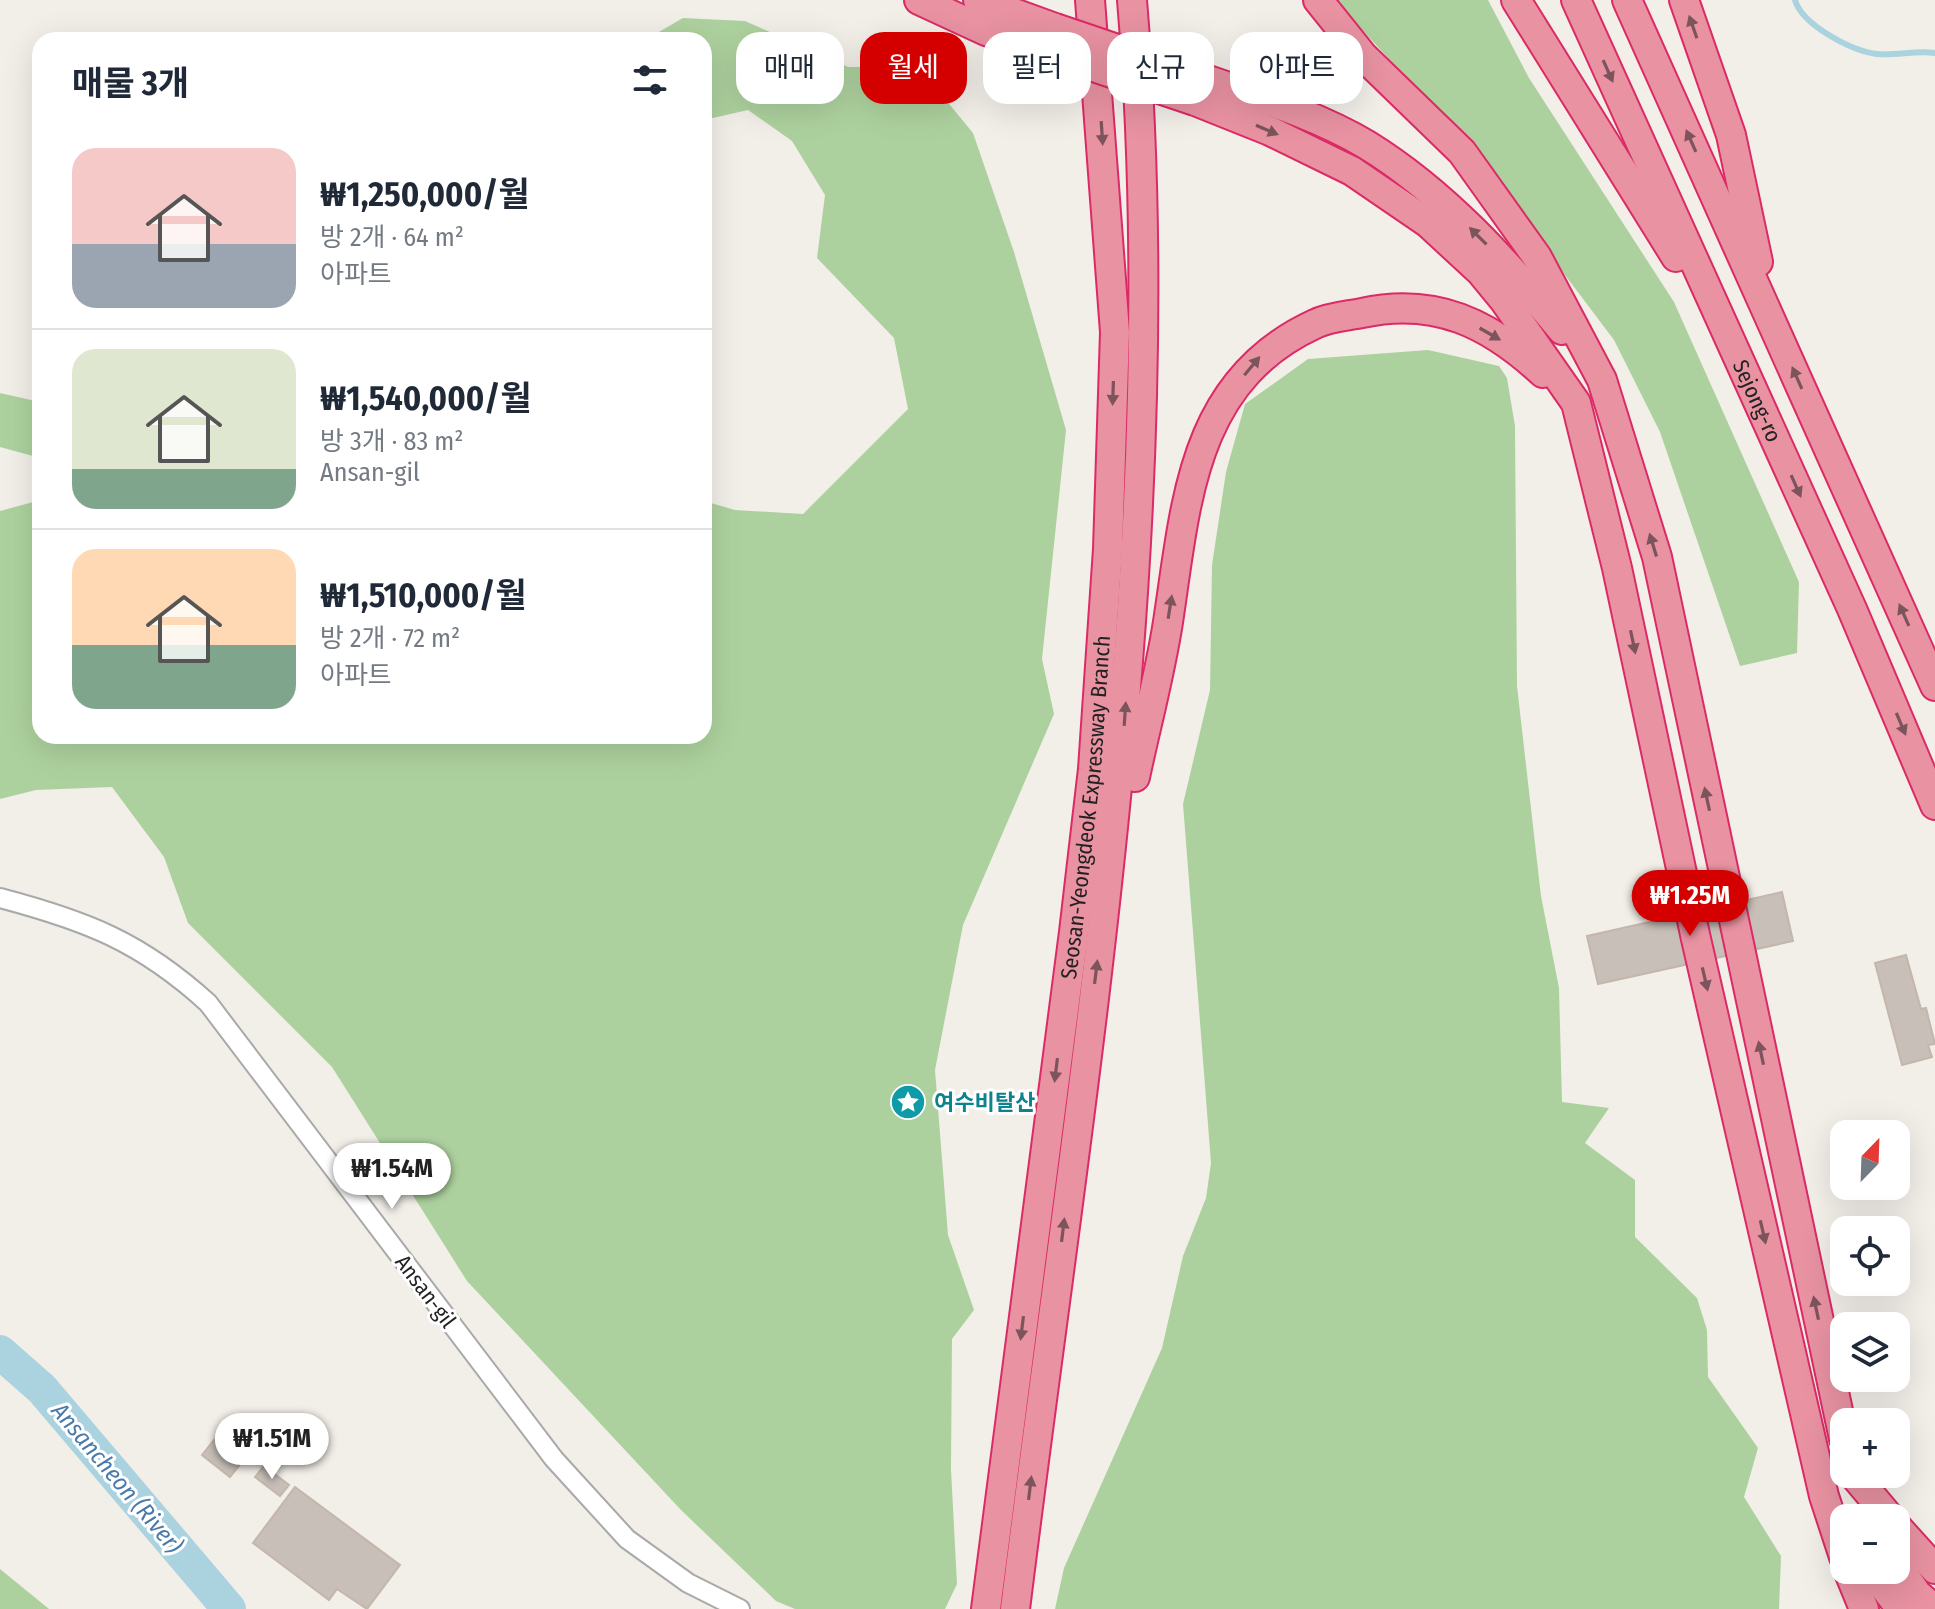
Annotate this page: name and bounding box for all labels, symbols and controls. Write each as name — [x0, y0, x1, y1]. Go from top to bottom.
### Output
one-way arrow — [1686, 14, 1699, 38]
chip: 매매 — [736, 32, 844, 104]
chip: 월세 — [860, 32, 967, 104]
chip: 필터 — [983, 32, 1091, 104]
chip: 신규 — [1107, 32, 1214, 104]
chip: 아파트 — [1230, 32, 1363, 104]
icon: filters — [628, 58, 672, 102]
one-way arrow — [1601, 59, 1614, 83]
text: 매물 3개 — [72, 63, 189, 104]
one-way arrow — [1096, 121, 1109, 146]
one-way arrow — [1255, 123, 1279, 136]
one-way arrow — [1684, 129, 1697, 152]
text: ₩1,250,000/월 — [320, 174, 529, 215]
icon: home — [136, 180, 232, 276]
text: 방 2개 · 64 m² — [320, 222, 464, 253]
one-way arrow — [1470, 227, 1488, 246]
text: 아파트 — [320, 259, 392, 290]
one-way arrow — [1479, 327, 1502, 341]
street label: Sejong-ro — [1727, 356, 1788, 446]
one-way arrow — [1243, 357, 1260, 377]
one-way arrow — [1790, 366, 1804, 390]
text: ₩1,540,000/월 — [320, 378, 531, 419]
icon: home — [136, 381, 232, 477]
one-way arrow — [1107, 381, 1120, 406]
text: 방 3개 · 83 m² — [320, 426, 464, 457]
text: Ansan-gil — [320, 457, 420, 488]
one-way arrow — [1789, 475, 1803, 498]
one-way arrow — [1646, 532, 1659, 556]
text: ₩1,510,000/월 — [320, 575, 527, 616]
icon: home — [136, 581, 232, 677]
one-way arrow — [1164, 594, 1177, 619]
one-way arrow — [1897, 603, 1910, 627]
text: 방 2개 · 72 m² — [320, 623, 460, 654]
one-way arrow — [1627, 630, 1640, 655]
street label: Seosan-Yeongdeok Expressway Branch — [1055, 634, 1116, 981]
text: 아파트 — [320, 660, 392, 691]
one-way arrow — [1119, 701, 1132, 726]
one-way arrow — [1894, 712, 1907, 736]
one-way arrow — [1700, 786, 1713, 811]
pin: ₩1.25M — [1625, 870, 1755, 938]
text: ₩1.25M — [1650, 880, 1730, 911]
one-way arrow — [1090, 960, 1103, 985]
one-way arrow — [1699, 966, 1712, 991]
one-way arrow — [1754, 1041, 1767, 1066]
one-way arrow — [1049, 1058, 1062, 1083]
place icon: 여수비탈산 — [889, 1083, 927, 1121]
place label: 여수비탈산 — [934, 1089, 1035, 1116]
north arrow — [1830, 1120, 1910, 1200]
map controls — [1830, 1120, 1910, 1584]
pin: ₩1.54M — [327, 1143, 457, 1211]
text: ₩1.54M — [351, 1153, 433, 1184]
button: locate — [1830, 1216, 1910, 1296]
one-way arrow — [1057, 1217, 1070, 1242]
one-way arrow — [1758, 1220, 1770, 1245]
street label: Ansan-gil — [389, 1249, 462, 1333]
one-way arrow — [1809, 1295, 1822, 1320]
button: layers — [1830, 1312, 1910, 1392]
one-way arrow — [1015, 1316, 1028, 1341]
water label: Ansancheon (River) — [45, 1396, 188, 1559]
button: + — [1830, 1408, 1910, 1488]
pin: ₩1.51M — [207, 1413, 337, 1481]
text: ₩1.51M — [233, 1423, 311, 1454]
one-way arrow — [1024, 1475, 1037, 1500]
button: − — [1830, 1504, 1910, 1584]

